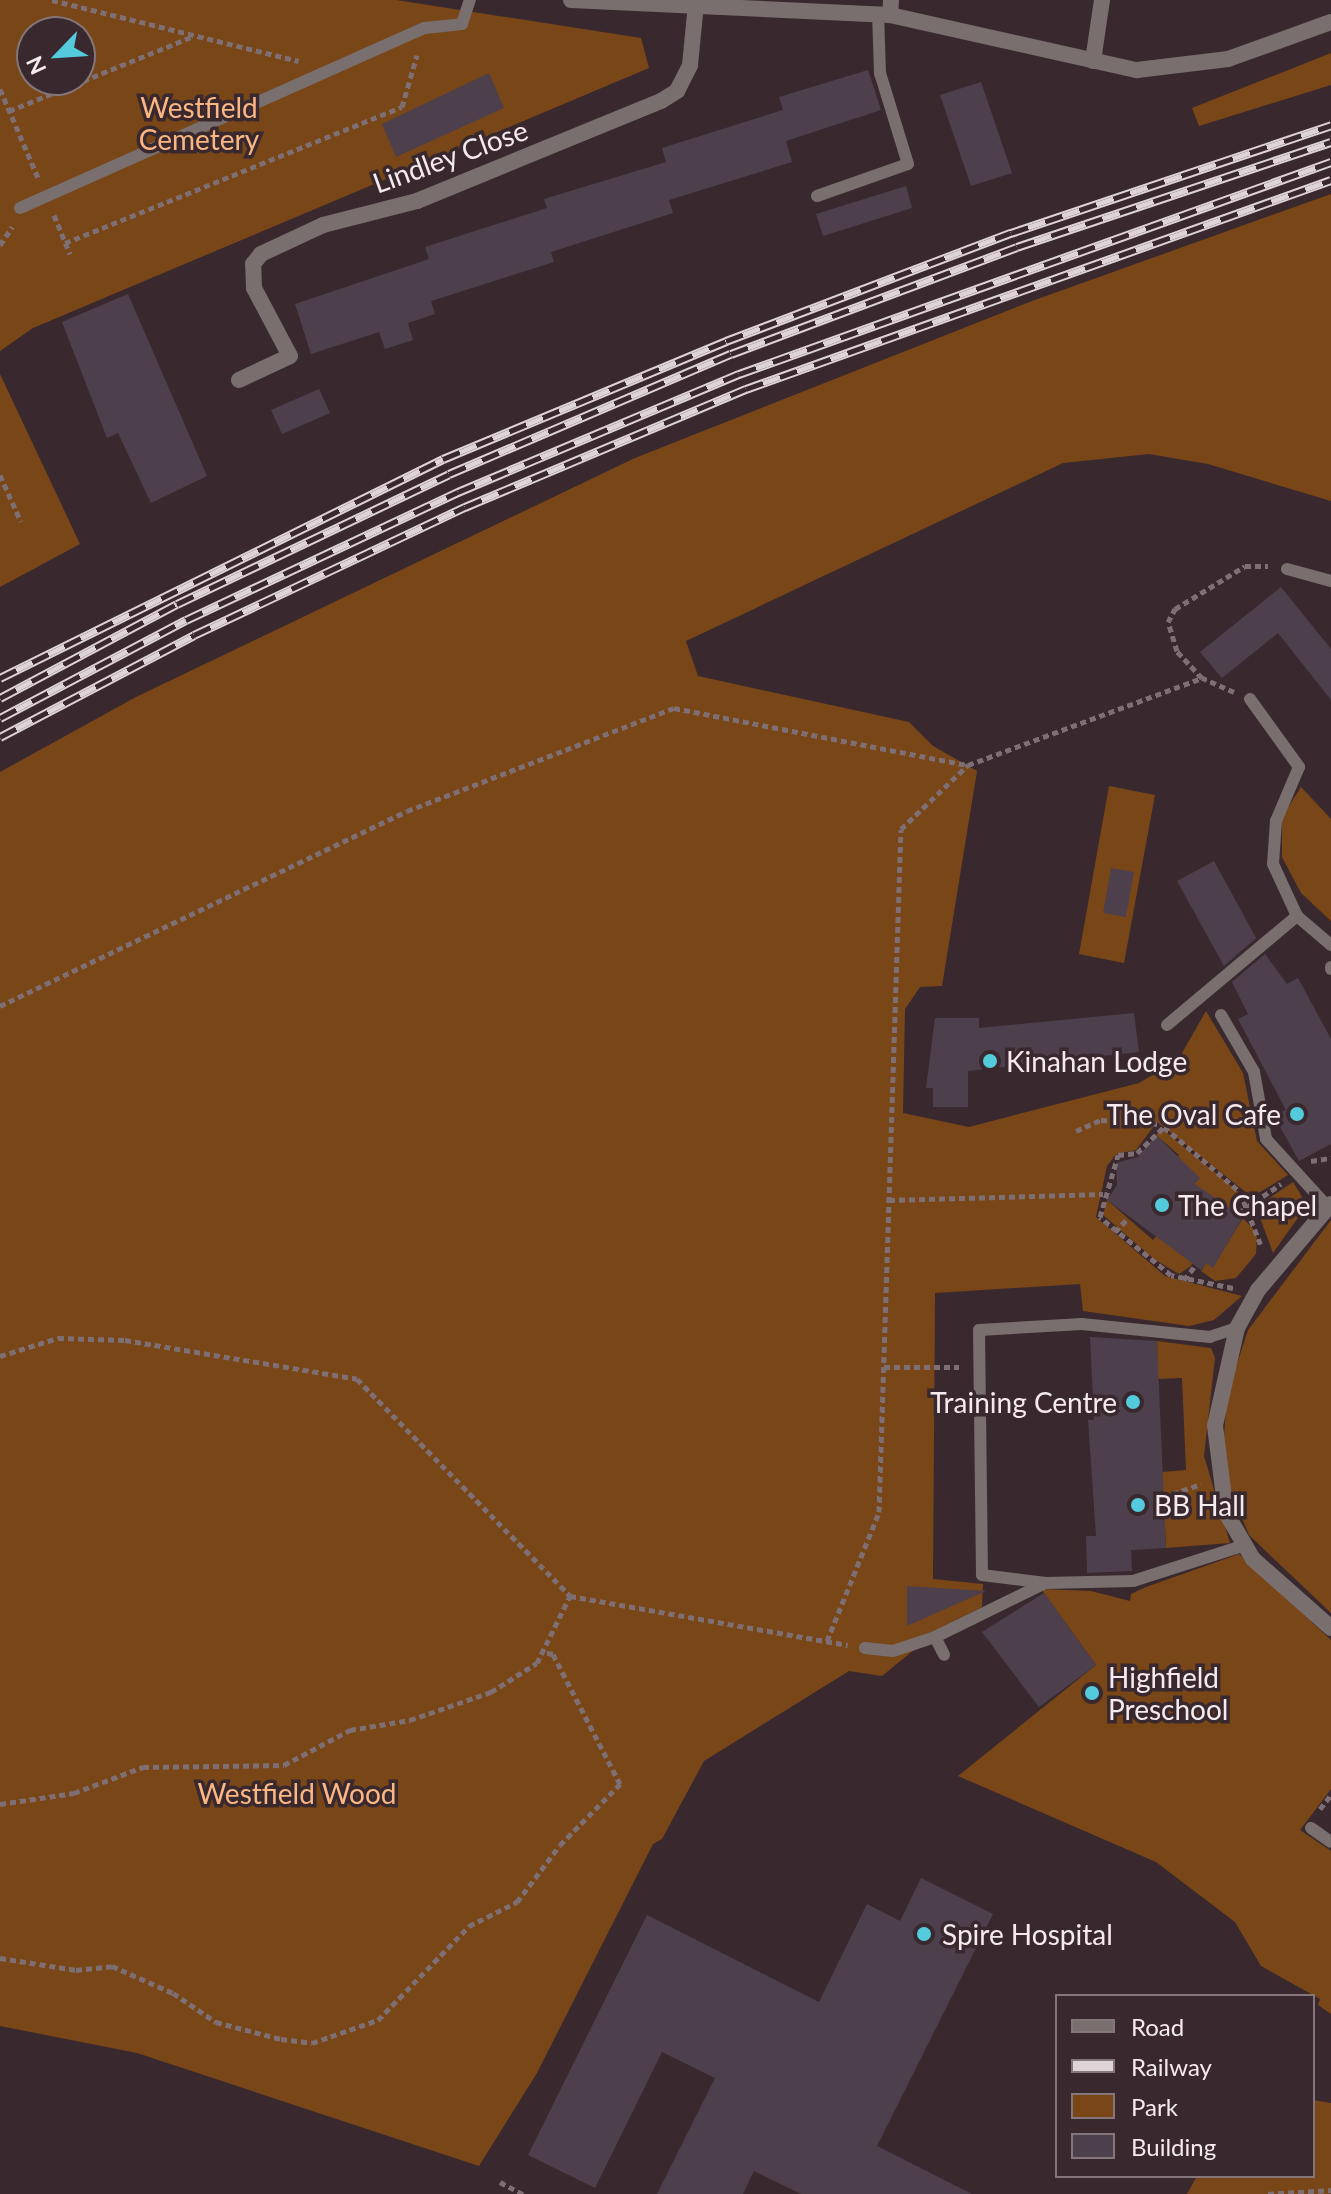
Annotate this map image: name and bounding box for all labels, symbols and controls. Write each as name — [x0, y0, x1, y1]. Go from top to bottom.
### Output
north arrow — [16, 16, 96, 96]
text: N — [20, 52, 51, 79]
park label: Westfield Cemetery — [139, 90, 259, 156]
street label: Lindley Close — [368, 112, 532, 200]
place label: Kinahan Lodge — [1006, 1044, 1187, 1078]
marker: Kinahan Lodge — [981, 1052, 999, 1070]
place label: The Oval Cafe — [1106, 1097, 1281, 1131]
marker: The Oval Cafe — [1288, 1105, 1306, 1123]
place label: The Chapel — [1178, 1188, 1317, 1222]
marker: The Chapel — [1153, 1196, 1171, 1214]
place label: Training Centre — [930, 1385, 1117, 1419]
marker: Training Centre — [1124, 1393, 1142, 1411]
place label: BB Hall — [1154, 1488, 1245, 1522]
marker: BB Hall — [1129, 1496, 1147, 1514]
place label: Highfield Preschool — [1108, 1660, 1228, 1726]
marker: Highfield Preschool — [1083, 1684, 1101, 1702]
park label: Westfield Wood — [197, 1776, 397, 1810]
place label: Spire Hospital — [942, 1917, 1113, 1951]
marker: Spire Hospital — [913, 1923, 935, 1945]
legend — [1055, 1994, 1315, 2178]
text: Road — [1131, 2012, 1184, 2041]
text: Railway — [1131, 2052, 1212, 2081]
text: Park — [1131, 2092, 1178, 2121]
text: Building — [1131, 2132, 1216, 2161]

